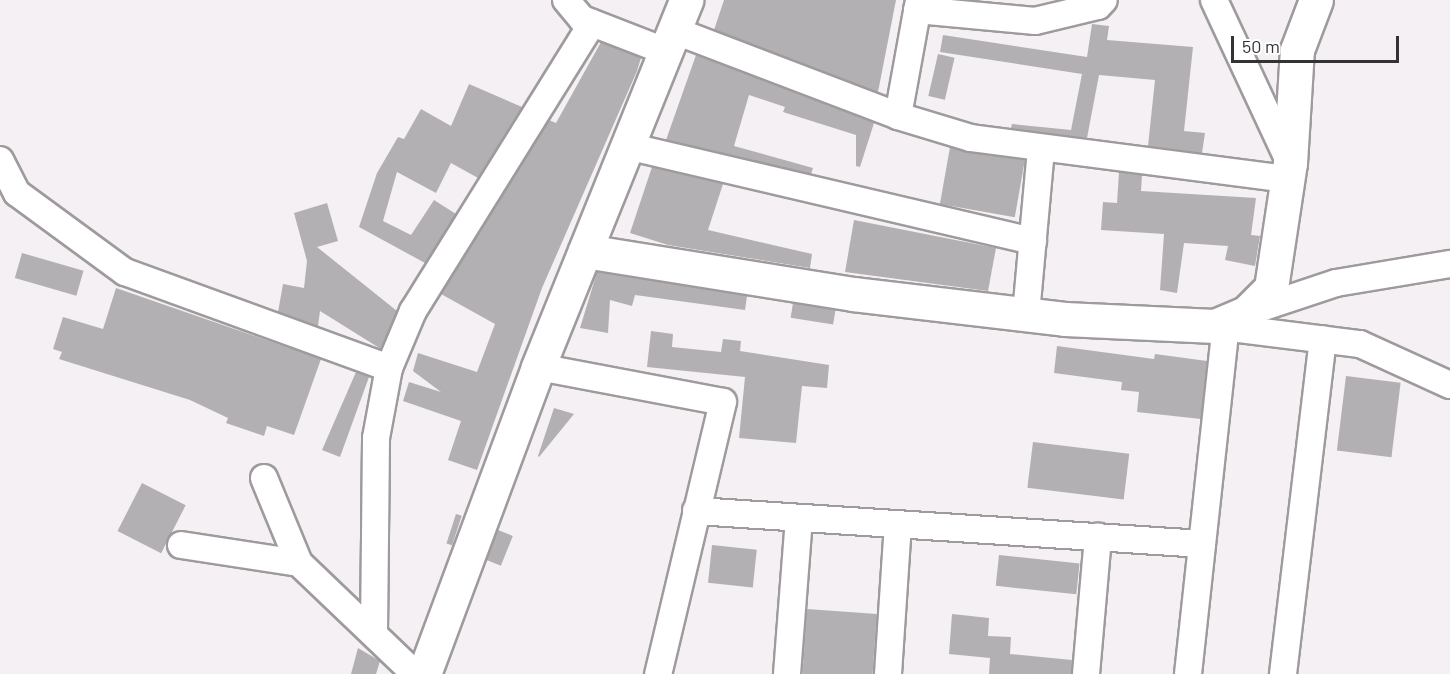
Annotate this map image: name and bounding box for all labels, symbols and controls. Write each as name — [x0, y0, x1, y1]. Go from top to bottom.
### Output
scale bar — [1234, 24, 1402, 62]
text: 50 m — [1242, 35, 1280, 57]

